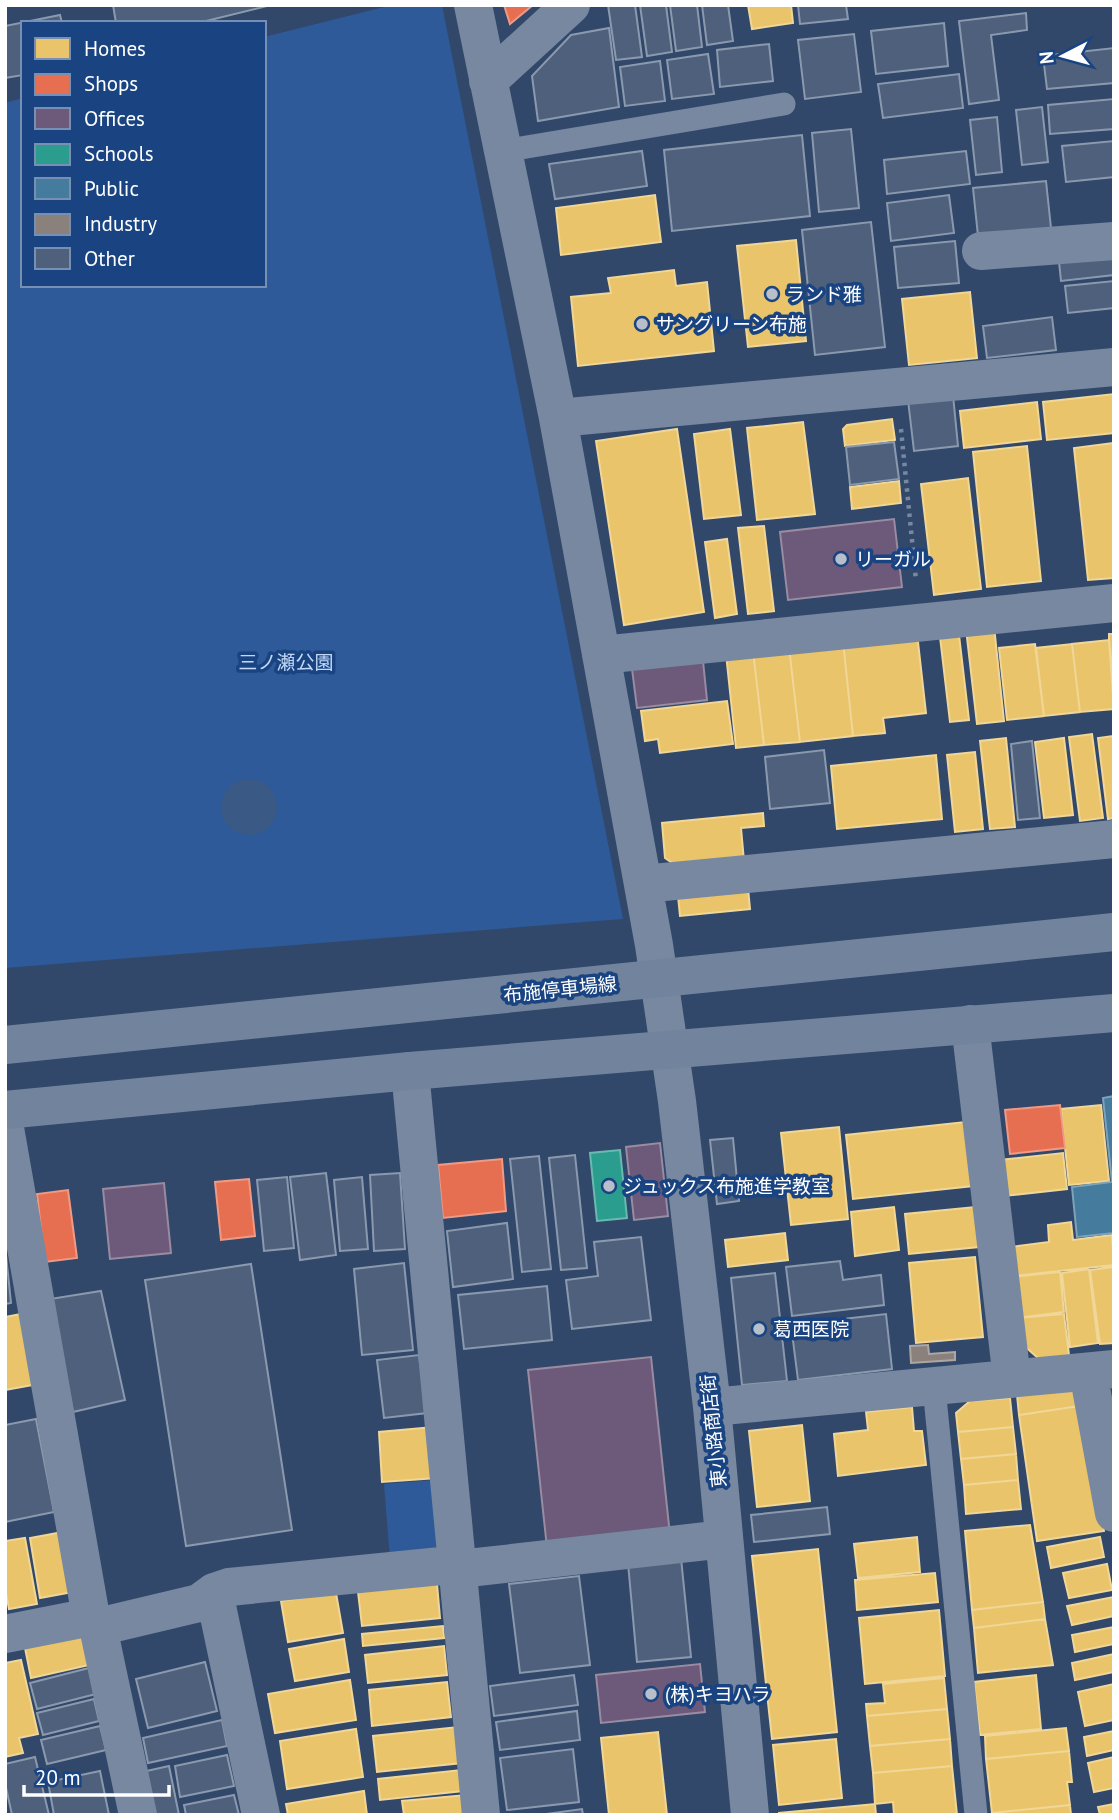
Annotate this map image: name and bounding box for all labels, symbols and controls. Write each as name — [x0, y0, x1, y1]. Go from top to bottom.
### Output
legend — [21, 21, 266, 287]
north arrow — [1028, 21, 1098, 91]
text: Homes — [84, 35, 146, 62]
text: N — [1034, 50, 1059, 65]
text: Shops — [84, 70, 138, 97]
text: Offices — [84, 105, 145, 132]
text: Schools — [84, 140, 154, 167]
text: Public — [84, 175, 139, 202]
text: Industry — [84, 210, 157, 237]
text: Other — [84, 245, 135, 272]
place label: ランド雅 — [786, 282, 862, 306]
marker: ランド雅 — [764, 286, 780, 302]
place label: サングリーン布施 — [656, 312, 807, 336]
marker: サングリーン布施 — [634, 316, 650, 332]
place label: リーガル — [855, 547, 931, 571]
marker: リーガル — [833, 551, 849, 567]
park label: 三ノ瀬公園 — [238, 650, 334, 674]
street label: 布施停車場線 — [502, 971, 618, 1007]
place label: ジュックス布施進学教室 — [623, 1174, 830, 1198]
marker: ジュックス布施進学教室 — [601, 1178, 617, 1194]
place label: 葛西医院 — [773, 1317, 849, 1341]
marker: 葛西医院 — [751, 1321, 767, 1337]
street label: 東小路商店街 — [695, 1373, 731, 1489]
place label: (株)キヨハラ — [665, 1682, 771, 1706]
marker: (株)キヨハラ — [643, 1686, 659, 1702]
scale bar — [24, 1754, 170, 1798]
text: 20 m — [35, 1764, 81, 1791]

